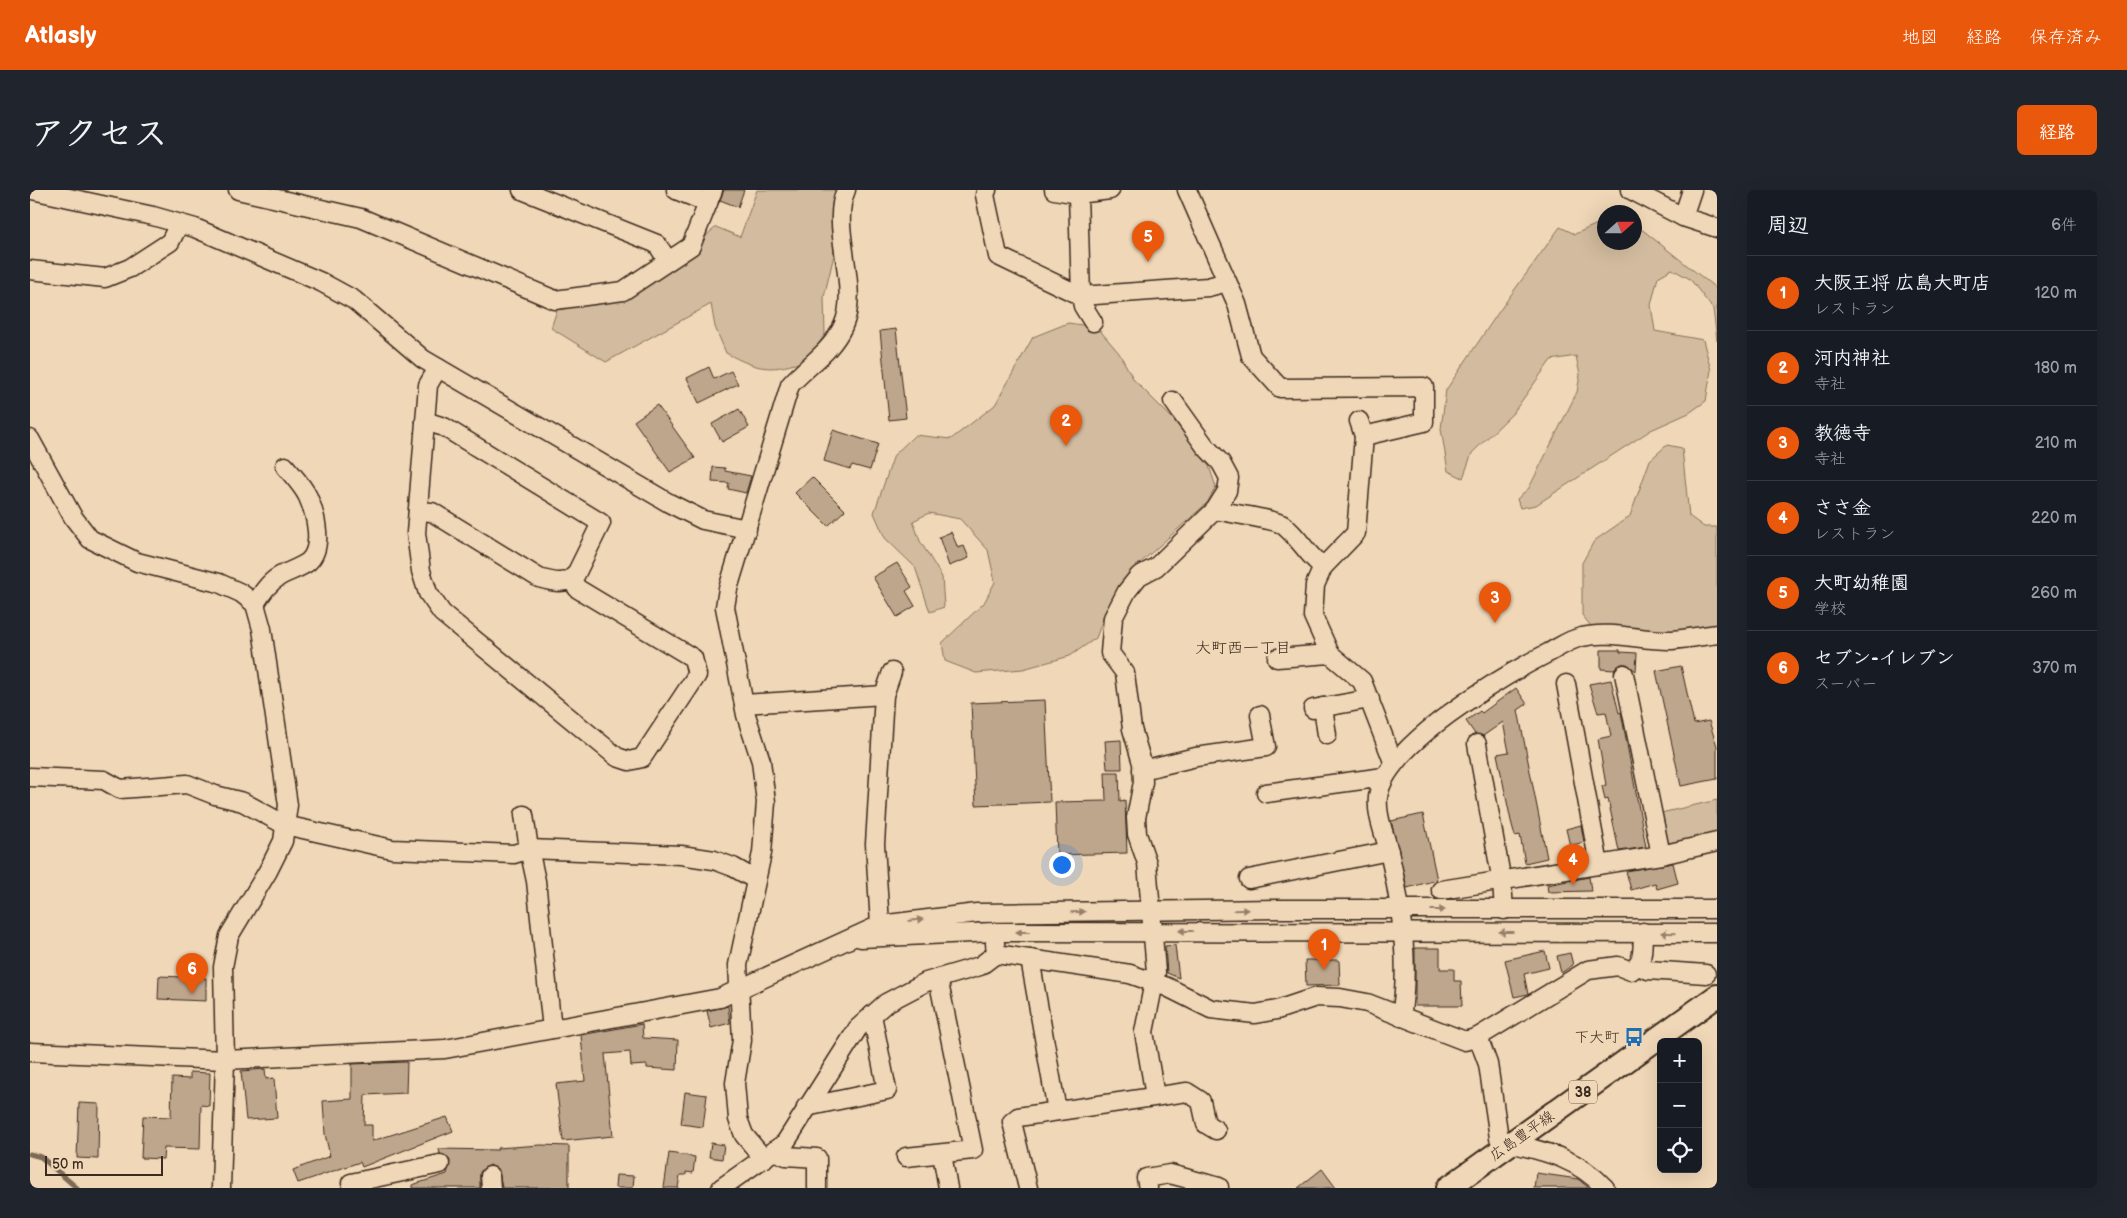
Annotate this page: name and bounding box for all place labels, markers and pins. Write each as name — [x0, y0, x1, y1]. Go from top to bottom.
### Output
pin: 5 — [1132, 221, 1164, 262]
pin: 2 — [1050, 405, 1082, 446]
pin: 3 — [1479, 582, 1511, 623]
pin: 4 — [1557, 844, 1589, 885]
pin: 1 — [1308, 929, 1340, 970]
pin: 6 — [176, 953, 208, 994]
bus stop icon: 下大町 — [1623, 1026, 1645, 1048]
place label: 下大町 — [1574, 1028, 1620, 1047]

